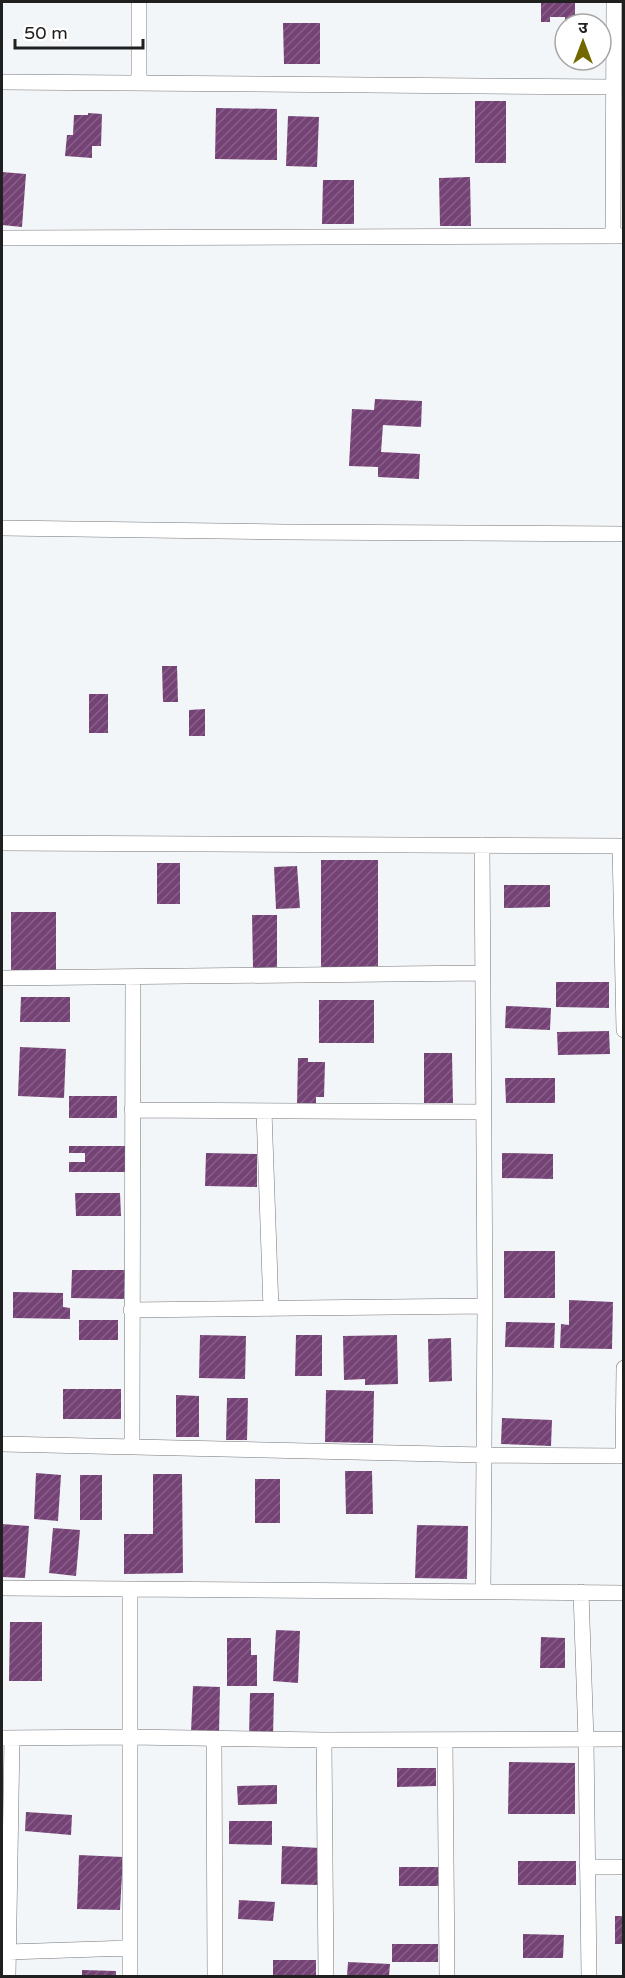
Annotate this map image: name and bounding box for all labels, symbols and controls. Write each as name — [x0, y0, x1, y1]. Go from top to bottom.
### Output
scale bar — [15, 12, 142, 50]
north arrow — [553, 12, 613, 72]
text: उ — [578, 18, 588, 38]
text: 50 m — [24, 22, 68, 44]

